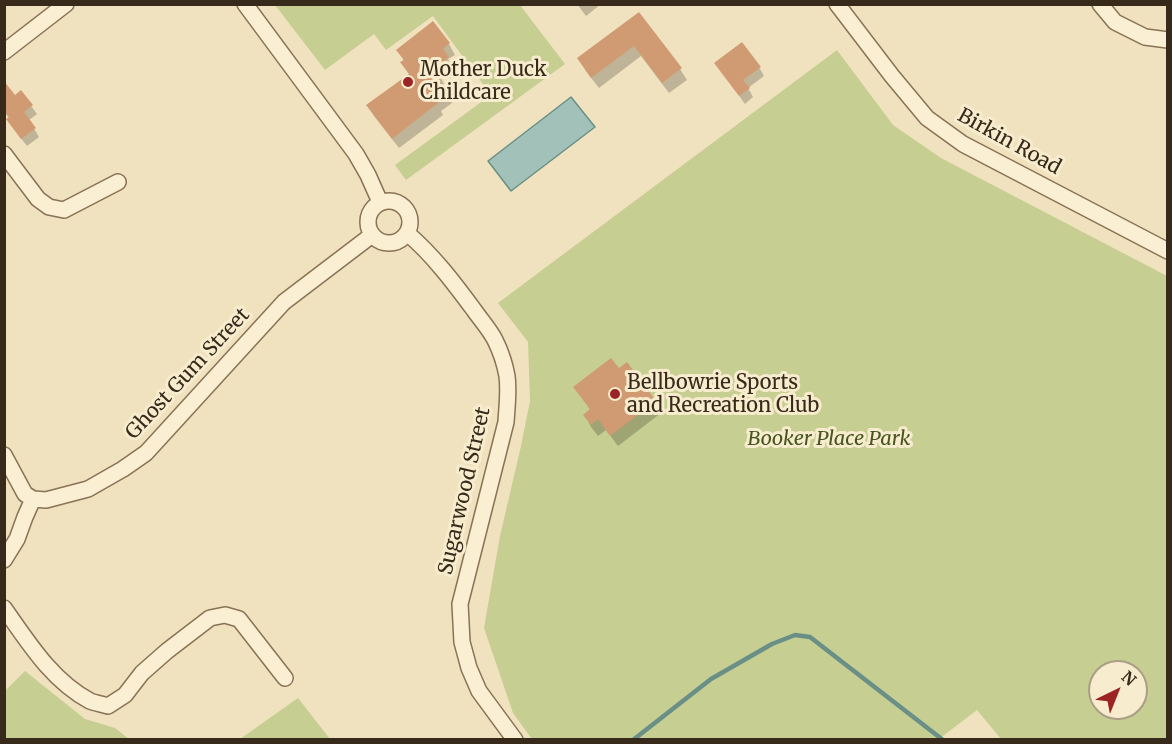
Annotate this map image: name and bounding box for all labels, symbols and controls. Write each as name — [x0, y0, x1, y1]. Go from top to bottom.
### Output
place label: Mother Duck Childcare — [420, 58, 547, 105]
marker: Mother Duck Childcare — [401, 75, 415, 89]
street label: Birkin Road — [953, 104, 1065, 180]
street label: Ghost Gum Street — [121, 304, 255, 444]
place label: Bellbowrie Sports and Recreation Club — [627, 371, 819, 418]
marker: Bellbowrie Sports and Recreation Club — [608, 387, 622, 401]
street label: Sugarwood Street — [434, 405, 496, 577]
park label: Booker Place Park — [748, 427, 910, 451]
north arrow — [1088, 660, 1148, 720]
text: N — [1117, 667, 1140, 690]

